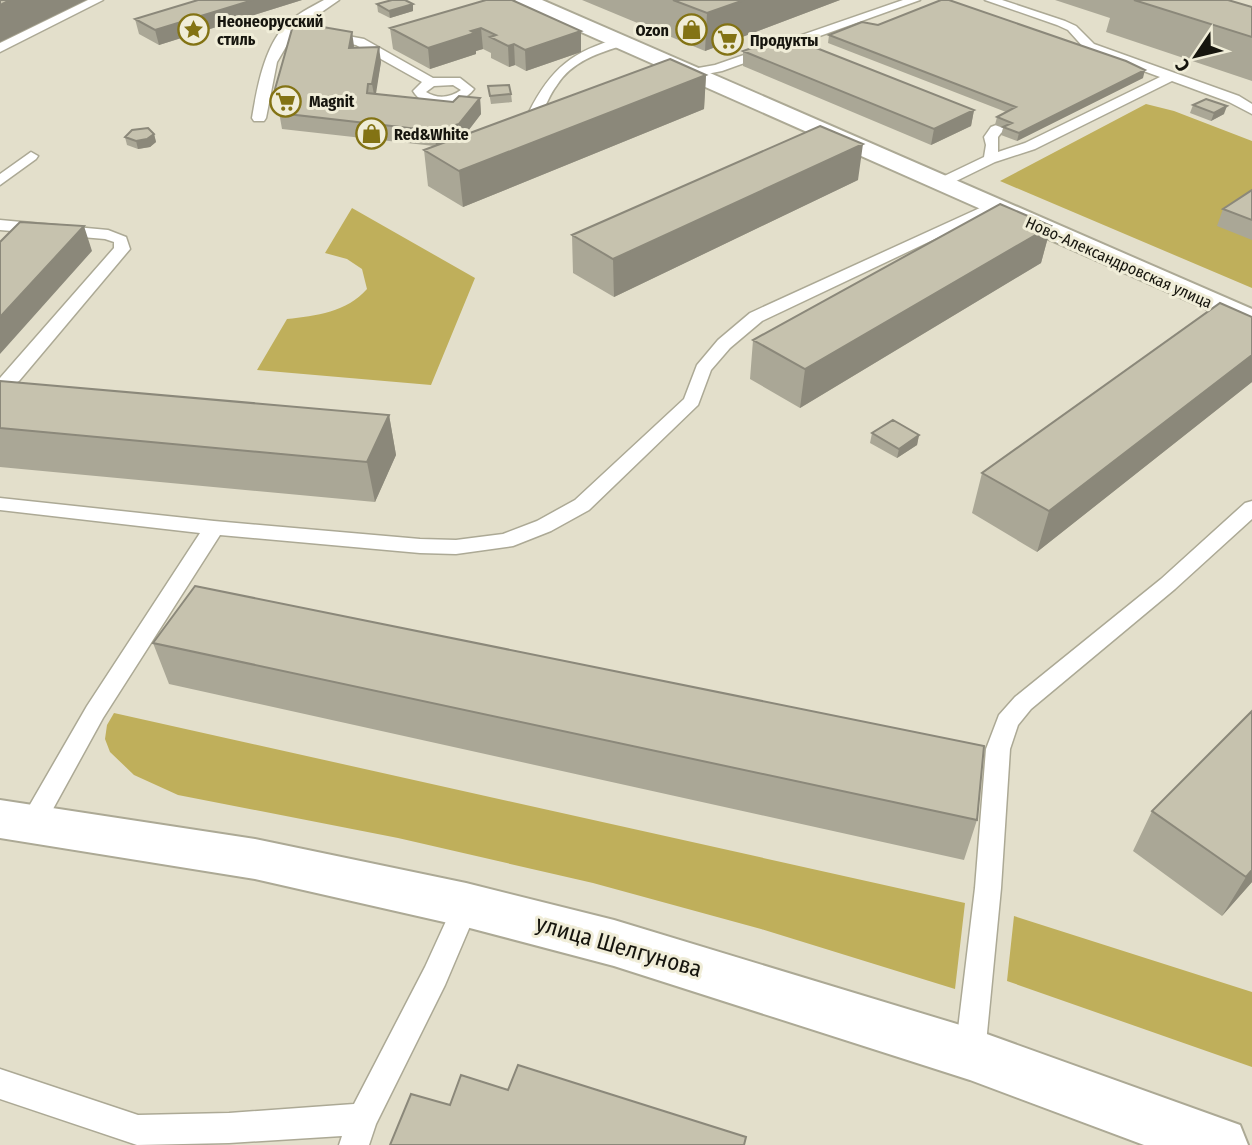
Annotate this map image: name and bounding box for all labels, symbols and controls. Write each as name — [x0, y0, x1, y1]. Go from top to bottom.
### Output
place label: Неонеорусский стиль — [217, 12, 323, 49]
place icon: Неонеорусский стиль — [177, 13, 211, 47]
shop icon: Ozon — [675, 13, 709, 47]
place label: Ozon — [636, 21, 669, 40]
north arrow — [1161, 21, 1231, 91]
supermarket icon: Продукты — [710, 23, 744, 57]
place label: Продукты — [750, 31, 818, 50]
text: С — [1170, 55, 1195, 76]
supermarket icon: Magnit — [269, 84, 303, 118]
place label: Magnit — [309, 92, 355, 111]
shop icon: Red&White — [354, 117, 388, 151]
place label: Red&White — [394, 125, 469, 144]
street label: Ново-Александровская улица — [1023, 213, 1215, 312]
street label: улица Шелгунова — [533, 909, 705, 983]

